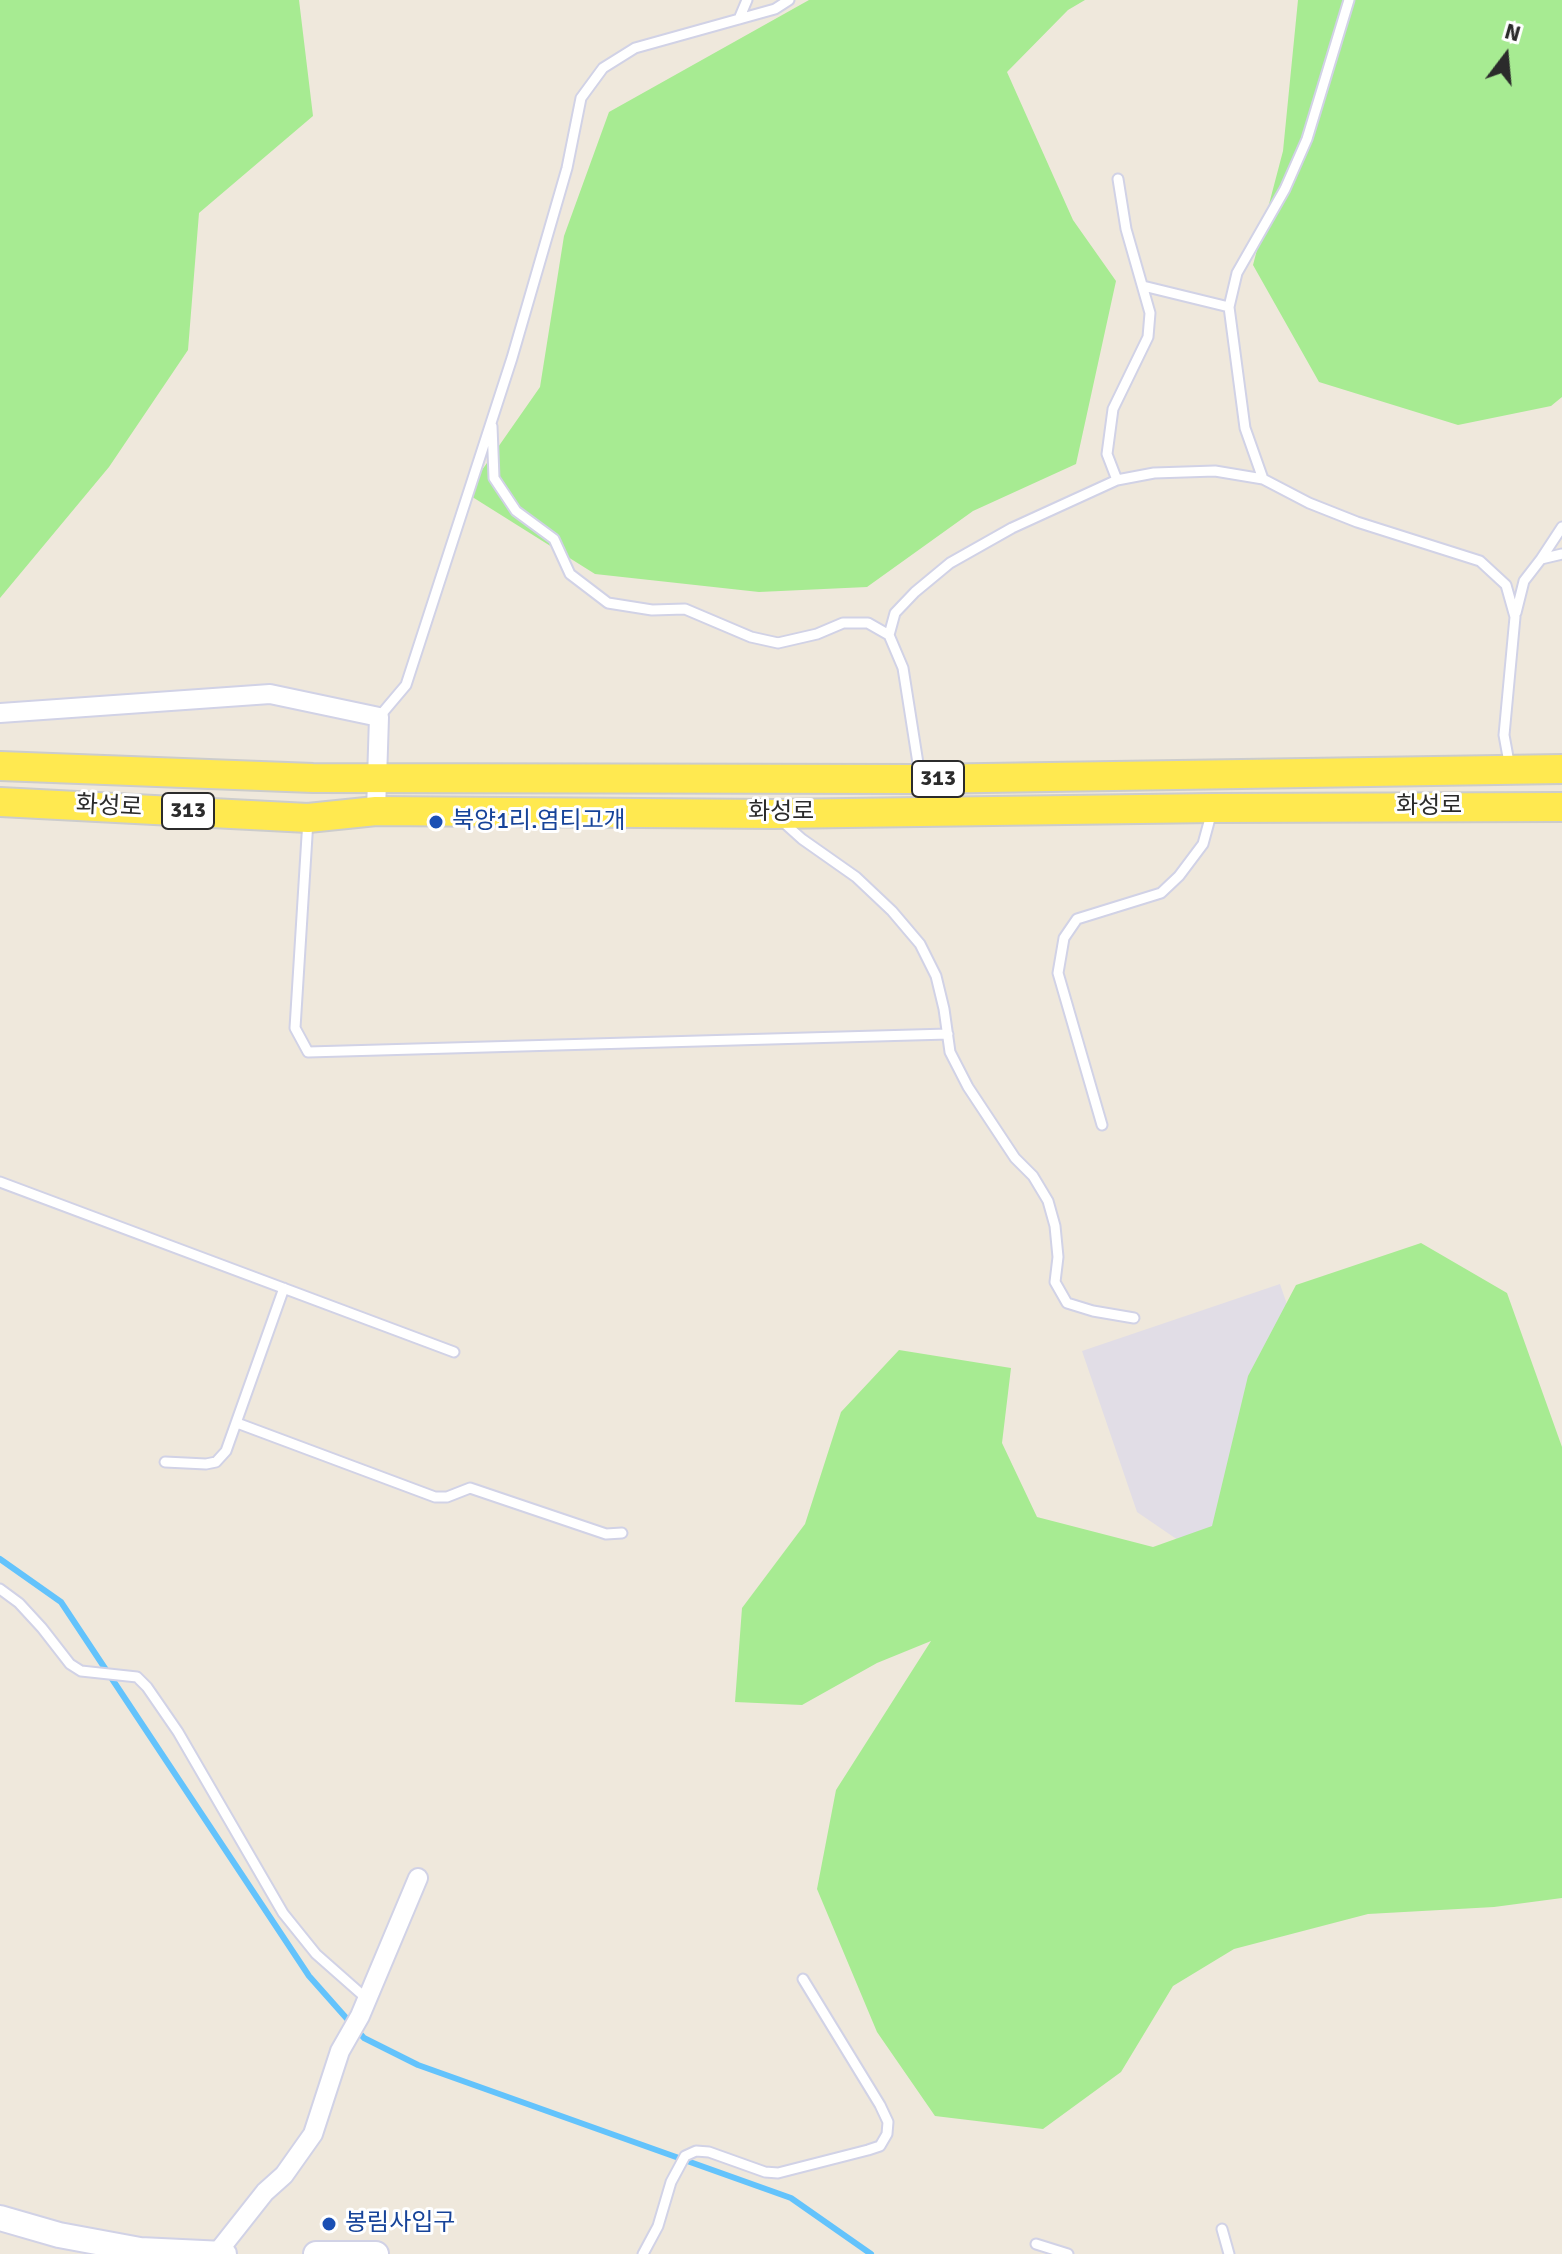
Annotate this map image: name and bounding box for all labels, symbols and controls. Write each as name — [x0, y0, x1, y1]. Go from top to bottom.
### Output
north arrow — [1466, 16, 1546, 96]
text: N — [1502, 17, 1524, 48]
road number: 313 — [912, 761, 964, 797]
street label: 화성로 — [75, 791, 143, 823]
road number: 313 — [162, 793, 214, 829]
street label: 화성로 — [1396, 793, 1462, 821]
street label: 화성로 — [748, 799, 814, 827]
place label: 북양1리.염티고개 — [452, 808, 626, 836]
marker: 북양1리.염티고개 — [427, 813, 445, 831]
place label: 봉림사입구 — [345, 2210, 455, 2238]
marker: 봉림사입구 — [320, 2215, 338, 2233]

